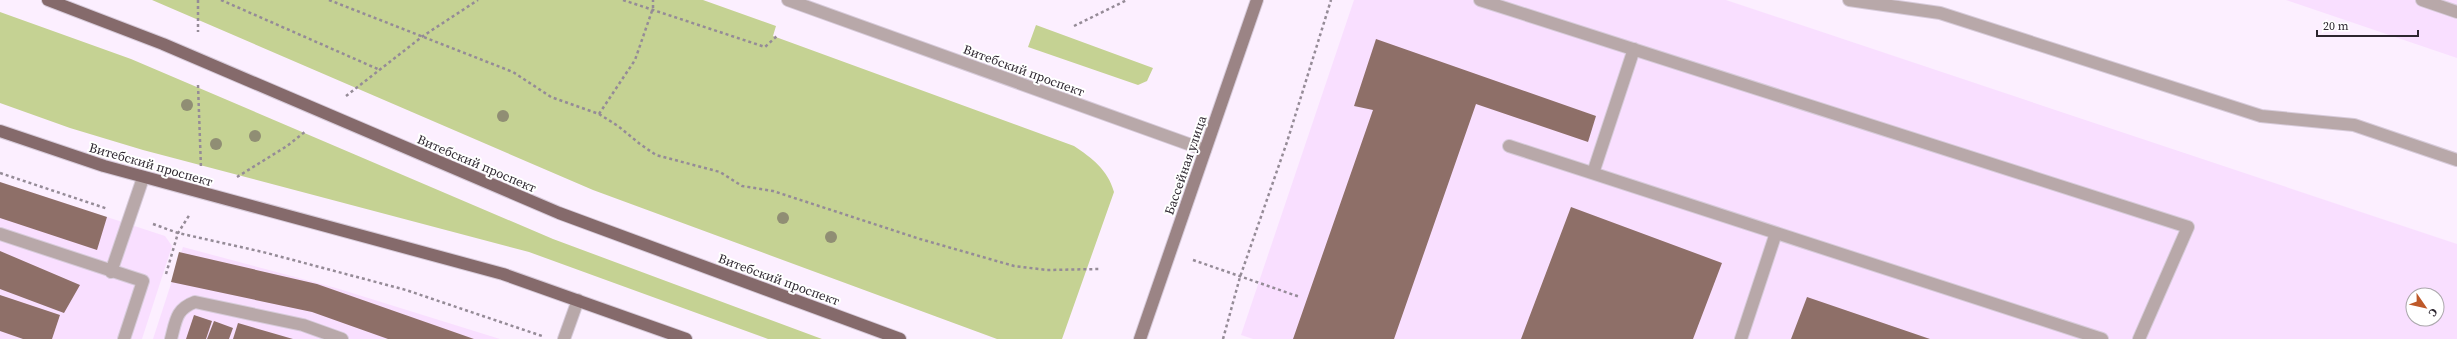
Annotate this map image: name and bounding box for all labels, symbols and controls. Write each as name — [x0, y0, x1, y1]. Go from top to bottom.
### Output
scale bar — [2317, 12, 2418, 38]
text: 20 m — [2323, 18, 2349, 34]
street label: Витебский проспект — [961, 41, 1087, 100]
street label: Бассейная улица — [1161, 113, 1211, 217]
street label: Витебский проспект — [415, 131, 539, 196]
street label: Витебский проспект — [87, 139, 215, 190]
street label: Витебский проспект — [716, 250, 842, 309]
north arrow — [2405, 287, 2445, 327]
text: С — [2425, 305, 2441, 319]

